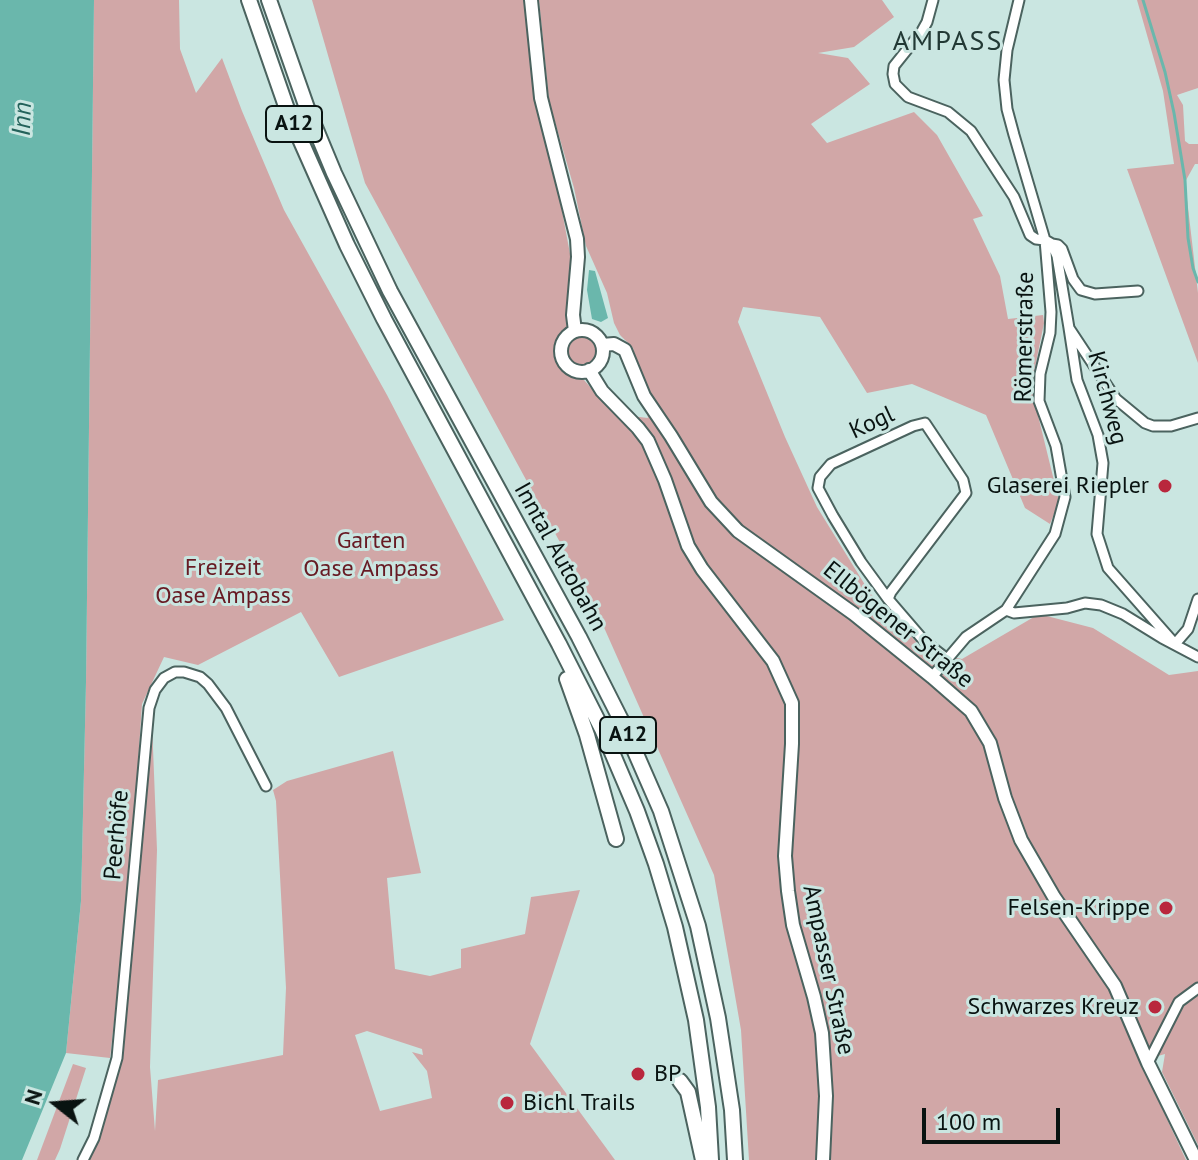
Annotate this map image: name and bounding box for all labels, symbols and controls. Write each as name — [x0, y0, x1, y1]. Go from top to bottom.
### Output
district label: AMPASS — [893, 25, 1003, 59]
water label: Inn — [7, 101, 39, 137]
road number: A12 — [266, 106, 322, 142]
street label: Römerstraße — [1009, 271, 1041, 403]
street label: Kirchweg — [1081, 348, 1133, 448]
street label: Kogl — [845, 400, 899, 446]
place label: Glaserei Riepler — [987, 472, 1149, 500]
marker: Glaserei Riepler — [1156, 477, 1174, 495]
street label: Inntal Autobahn — [507, 478, 613, 636]
park label: Garten Oase Ampass — [303, 527, 439, 583]
park label: Freizeit Oase Ampass — [155, 554, 291, 610]
street label: Ellbögener Straße — [817, 556, 979, 694]
road number: A12 — [600, 717, 656, 753]
street label: Peerhöfe — [99, 789, 135, 881]
street label: Ampasser Straße — [796, 883, 860, 1057]
place label: Felsen-Krippe — [1008, 894, 1150, 922]
marker: Felsen-Krippe — [1157, 899, 1175, 917]
place label: Schwarzes Kreuz — [968, 993, 1139, 1021]
marker: Schwarzes Kreuz — [1146, 998, 1164, 1016]
place label: BP — [654, 1060, 681, 1088]
north arrow — [16, 1064, 96, 1144]
marker: BP — [629, 1065, 647, 1083]
text: N — [18, 1086, 49, 1108]
place label: Bichl Trails — [523, 1089, 635, 1117]
scale bar — [926, 1092, 1064, 1142]
marker: Bichl Trails — [498, 1094, 516, 1112]
text: 100 m — [936, 1106, 1001, 1137]

